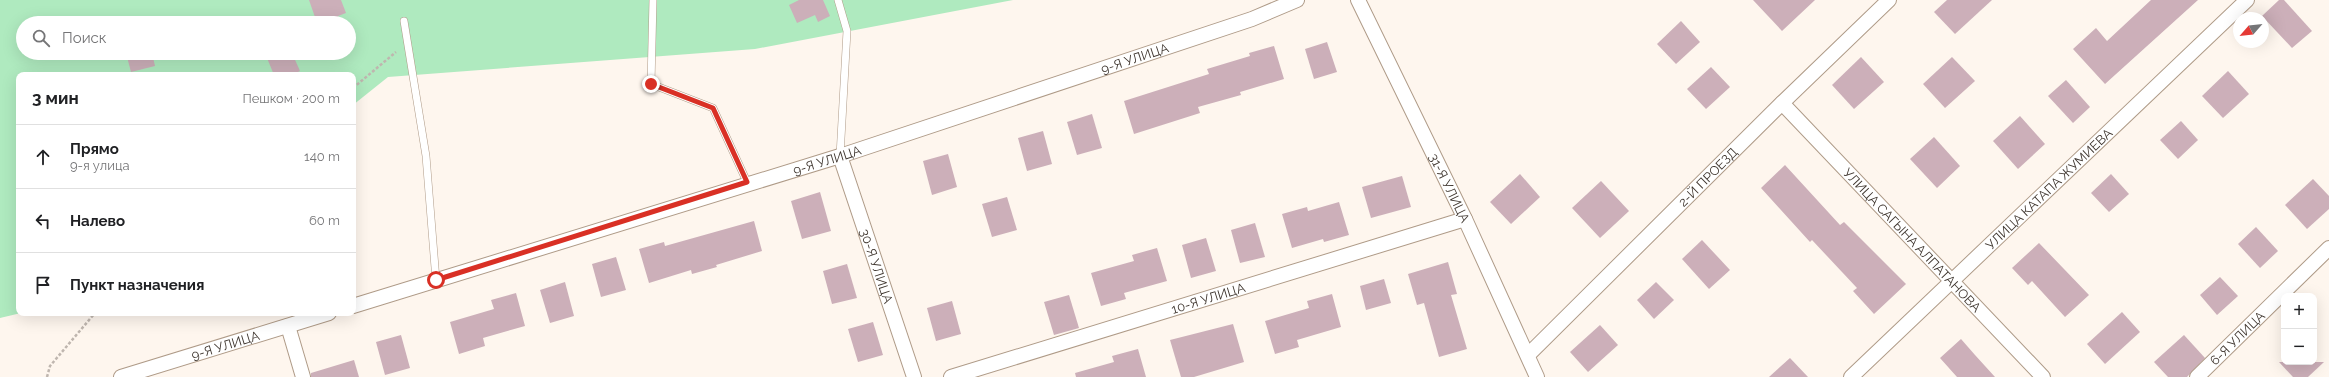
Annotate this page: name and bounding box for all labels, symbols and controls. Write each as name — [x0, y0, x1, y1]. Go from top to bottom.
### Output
north arrow — [2233, 12, 2269, 48]
search box — [16, 16, 356, 60]
icon: search — [30, 27, 52, 49]
text: Поиск — [62, 29, 107, 47]
street label: 9-Я УЛИЦА — [1099, 40, 1171, 77]
route end — [642, 75, 660, 93]
text: 3 мин — [32, 88, 79, 108]
text: Пешком · 200 m — [242, 91, 340, 106]
street label: УЛИЦА КАТАПА ЖУМИЕВА — [1983, 125, 2116, 253]
text: Прямо — [70, 140, 119, 158]
street label: 9-Я УЛИЦА — [791, 142, 863, 178]
street label: 2-Й ПРОЕЗД — [1675, 144, 1741, 210]
icon: ahead — [32, 146, 54, 168]
text: 140 m — [304, 149, 340, 164]
street label: 31-Я УЛИЦА — [1426, 151, 1473, 225]
text: 9-я улица — [70, 158, 130, 173]
street label: УЛИЦА САГЫНА АЛПАТАНОВА — [1840, 165, 1984, 315]
icon: left — [32, 210, 54, 232]
text: Налево — [70, 212, 125, 230]
text: 60 m — [309, 213, 340, 228]
street label: 30-Я УЛИЦА — [857, 227, 896, 306]
route start — [427, 271, 445, 289]
icon: arrive — [32, 274, 54, 296]
text: Пункт назначения — [70, 276, 204, 294]
street label: 10-Я УЛИЦА — [1170, 280, 1247, 317]
map controls — [2281, 293, 2317, 365]
button: + — [2281, 293, 2317, 329]
street label: 6-Я УЛИЦА — [2207, 308, 2268, 368]
street label: 9-Я УЛИЦА — [189, 328, 261, 363]
button: − — [2281, 329, 2317, 365]

